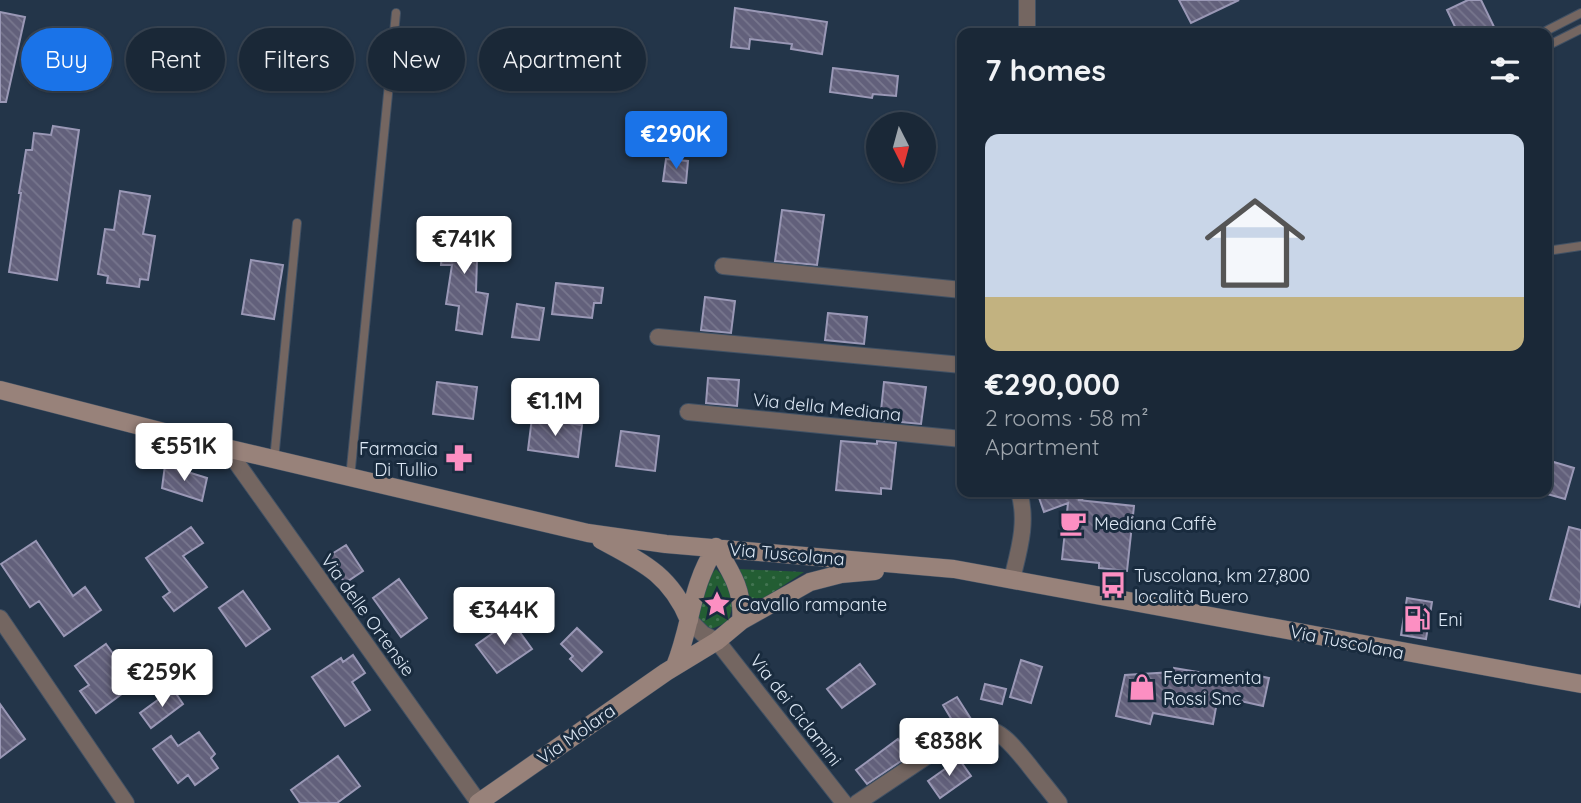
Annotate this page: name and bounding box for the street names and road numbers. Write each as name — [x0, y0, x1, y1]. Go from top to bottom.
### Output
street label: Via della Mediana — [752, 388, 902, 426]
street label: Via Tuscolana — [728, 538, 846, 570]
street label: Via delle Ortensie — [316, 549, 420, 681]
street label: Via Tuscolana — [1288, 620, 1406, 664]
street label: Via dei Ciclamini — [745, 649, 847, 771]
street label: Via Molara — [533, 699, 619, 769]

